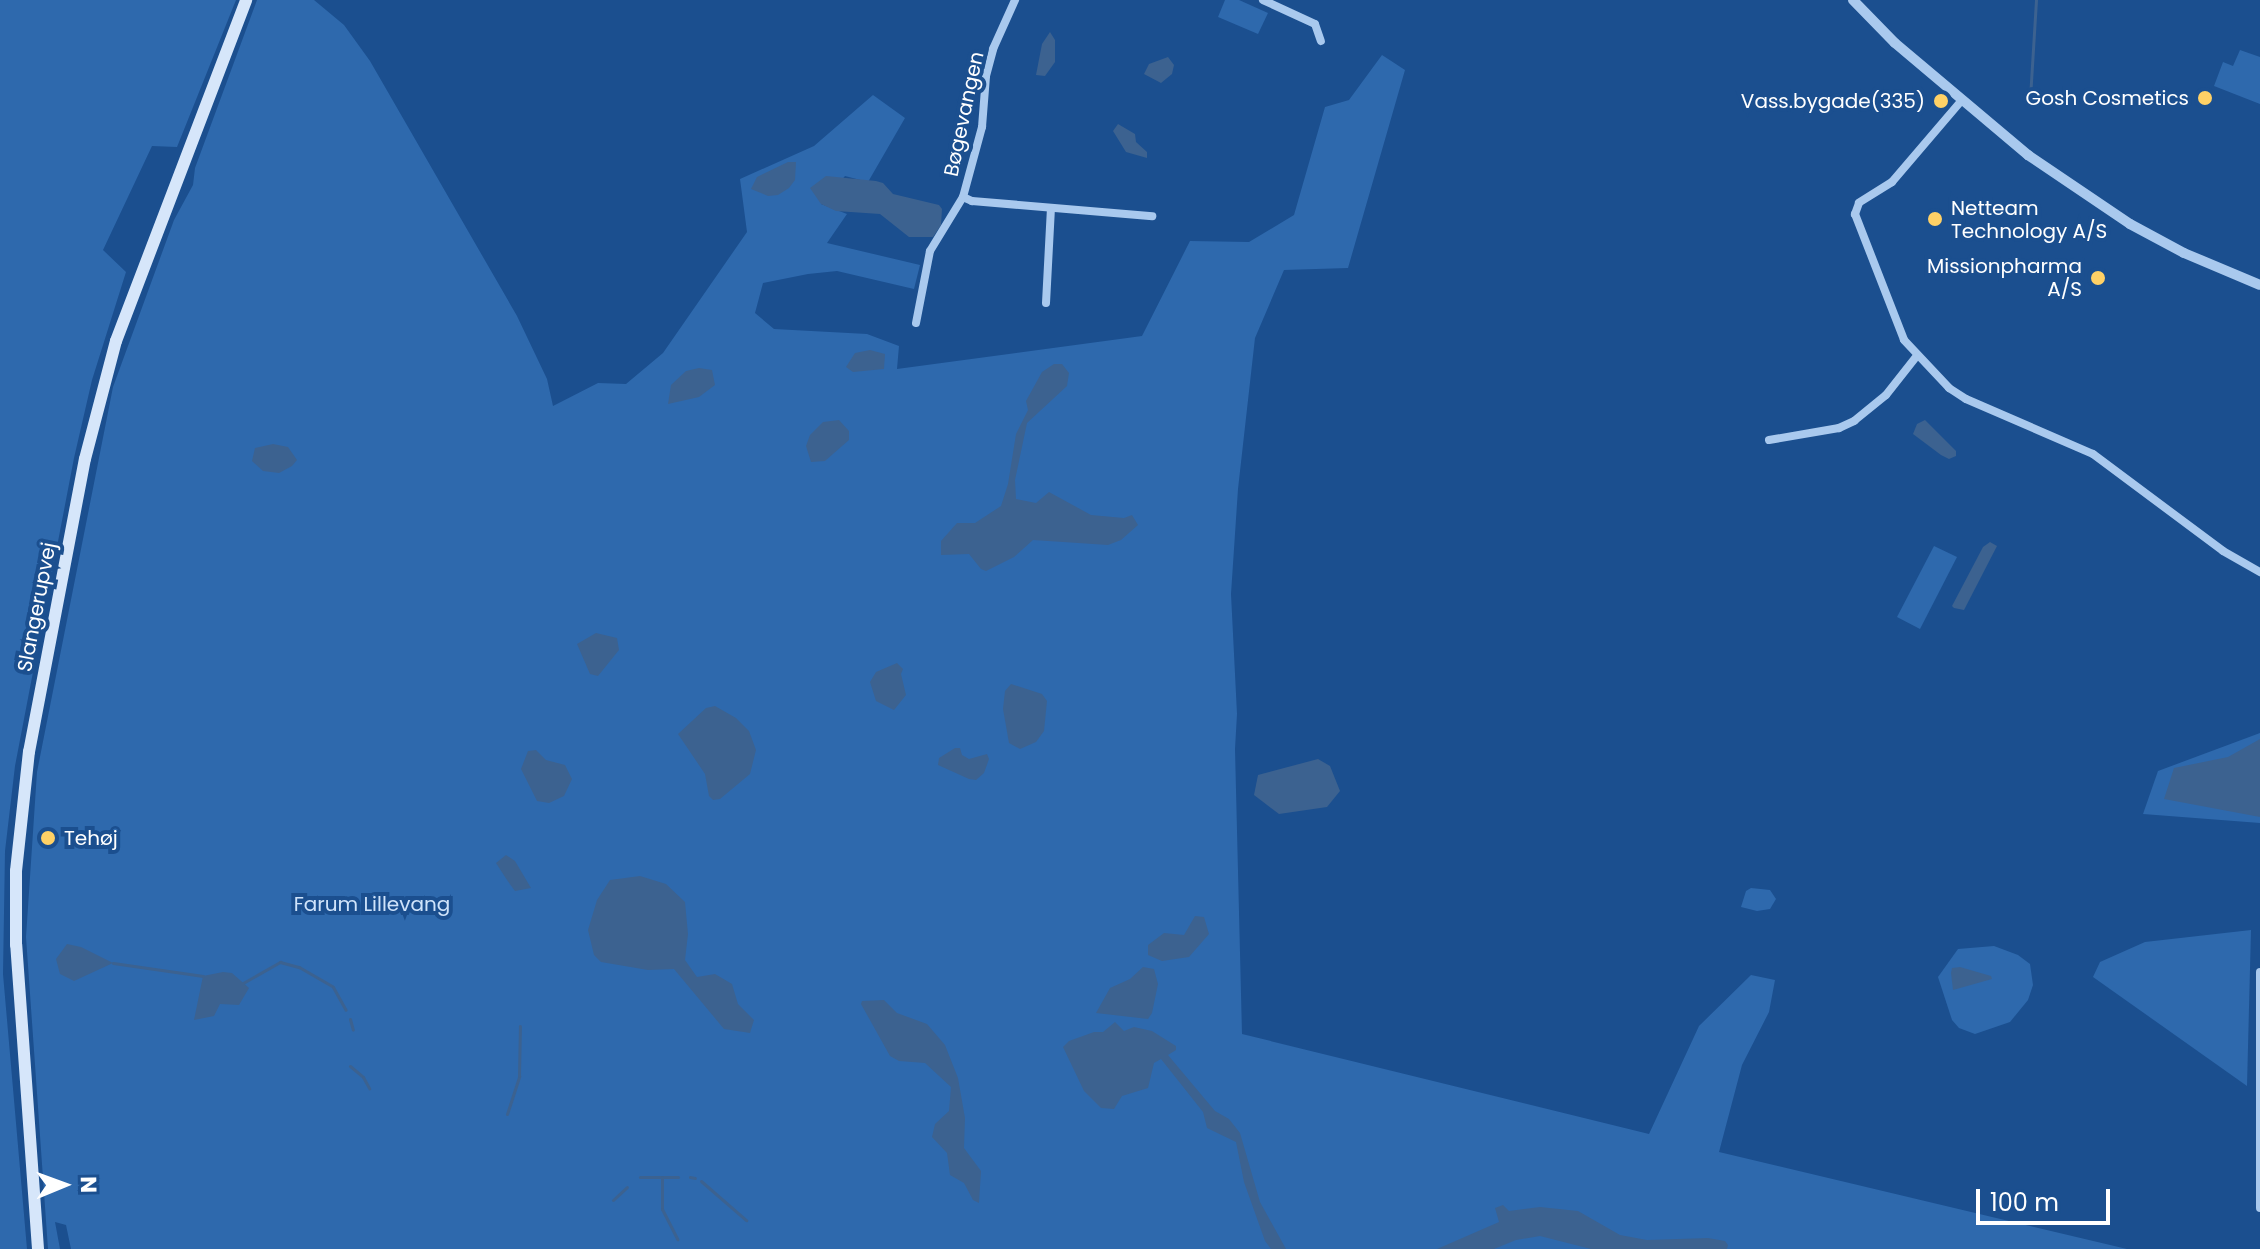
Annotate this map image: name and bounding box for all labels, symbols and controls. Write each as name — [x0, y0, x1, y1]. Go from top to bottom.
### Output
street label: Bøgevangen — [939, 49, 989, 179]
place label: Gosh Cosmetics — [2026, 86, 2189, 110]
place label: Vass.bygade(335) — [1741, 89, 1925, 113]
marker: Gosh Cosmetics — [2196, 89, 2214, 107]
marker: Vass.bygade(335) — [1932, 92, 1950, 110]
place label: Netteam Technology A/S — [1951, 196, 2107, 243]
marker: Netteam Technology A/S — [1926, 210, 1944, 228]
place label: Missionpharma A/S — [1927, 254, 2082, 301]
marker: Missionpharma A/S — [2089, 269, 2107, 287]
street label: Slangerupvej — [13, 540, 61, 674]
place label: Tehøj — [64, 826, 118, 850]
marker: Tehøj — [39, 829, 57, 847]
park label: Farum Lillevang — [294, 892, 450, 916]
north arrow — [24, 1145, 104, 1225]
scale bar — [1980, 1173, 2114, 1223]
text: N — [73, 1176, 104, 1193]
text: 100 m — [1990, 1186, 2059, 1219]

